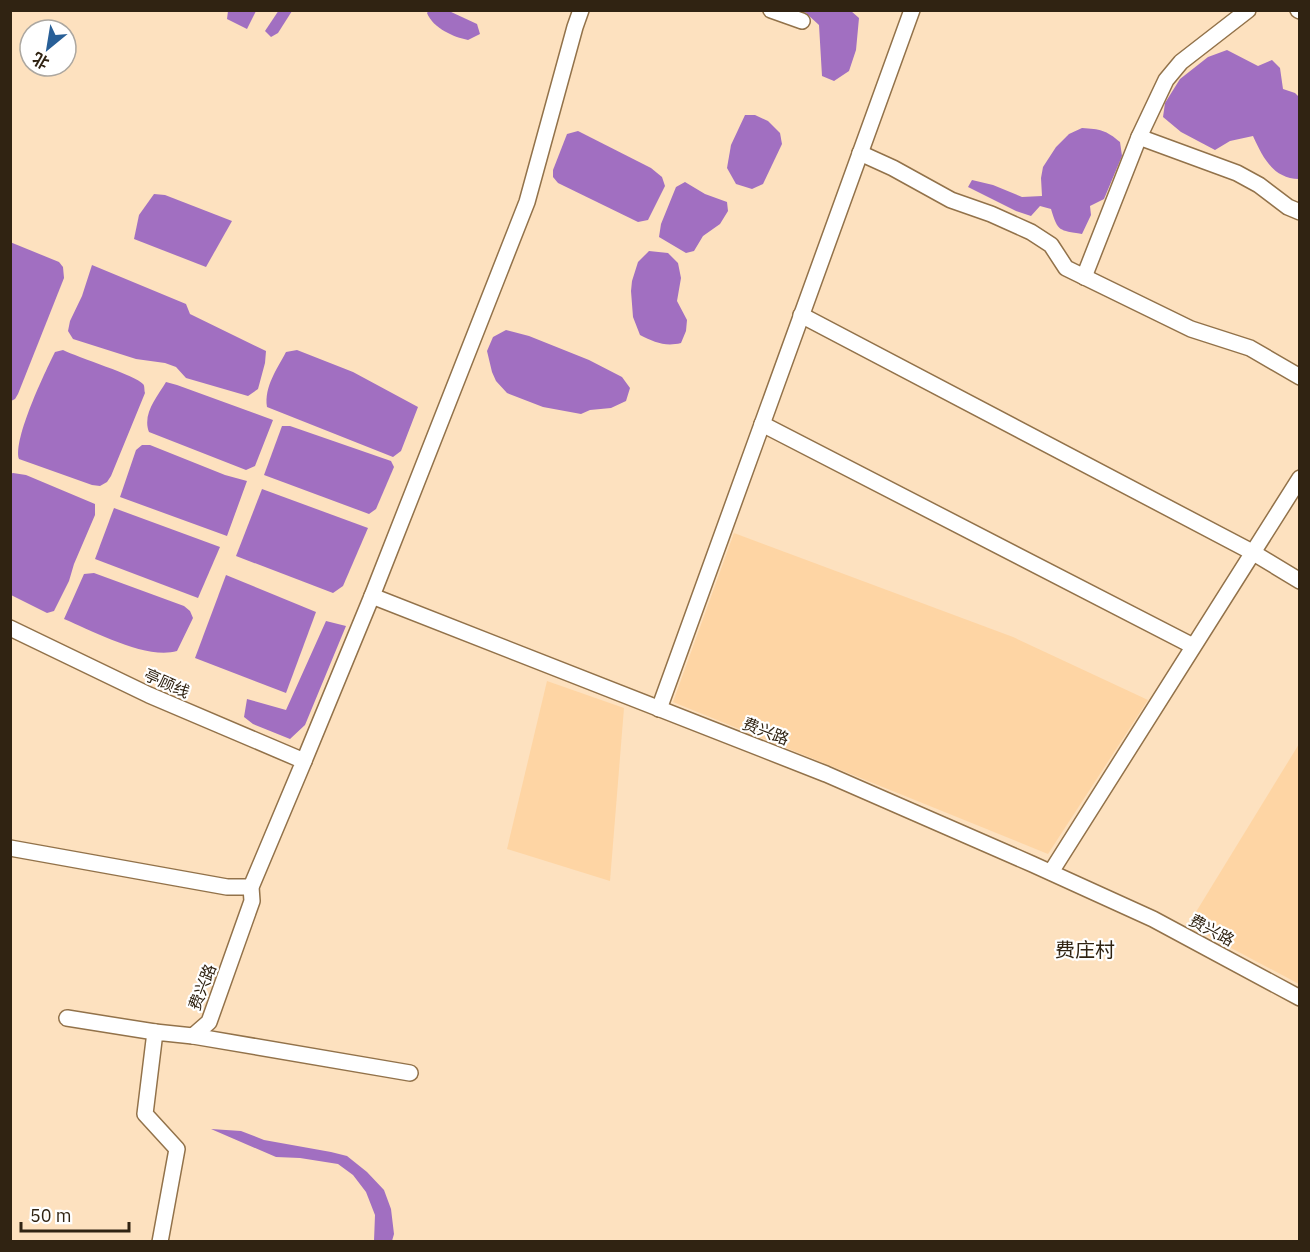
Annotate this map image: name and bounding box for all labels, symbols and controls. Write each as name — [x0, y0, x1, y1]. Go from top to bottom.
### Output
north arrow — [18, 18, 78, 78]
text: 北 — [29, 48, 52, 74]
street label: 亭顾线 — [141, 664, 193, 702]
street label: 费兴路 — [740, 713, 792, 749]
street label: 费兴路 — [1186, 910, 1238, 950]
district label: 费庄村 — [1055, 936, 1115, 963]
street label: 费兴路 — [184, 961, 220, 1013]
scale bar — [21, 1195, 129, 1233]
text: 50 m — [30, 1204, 72, 1227]

